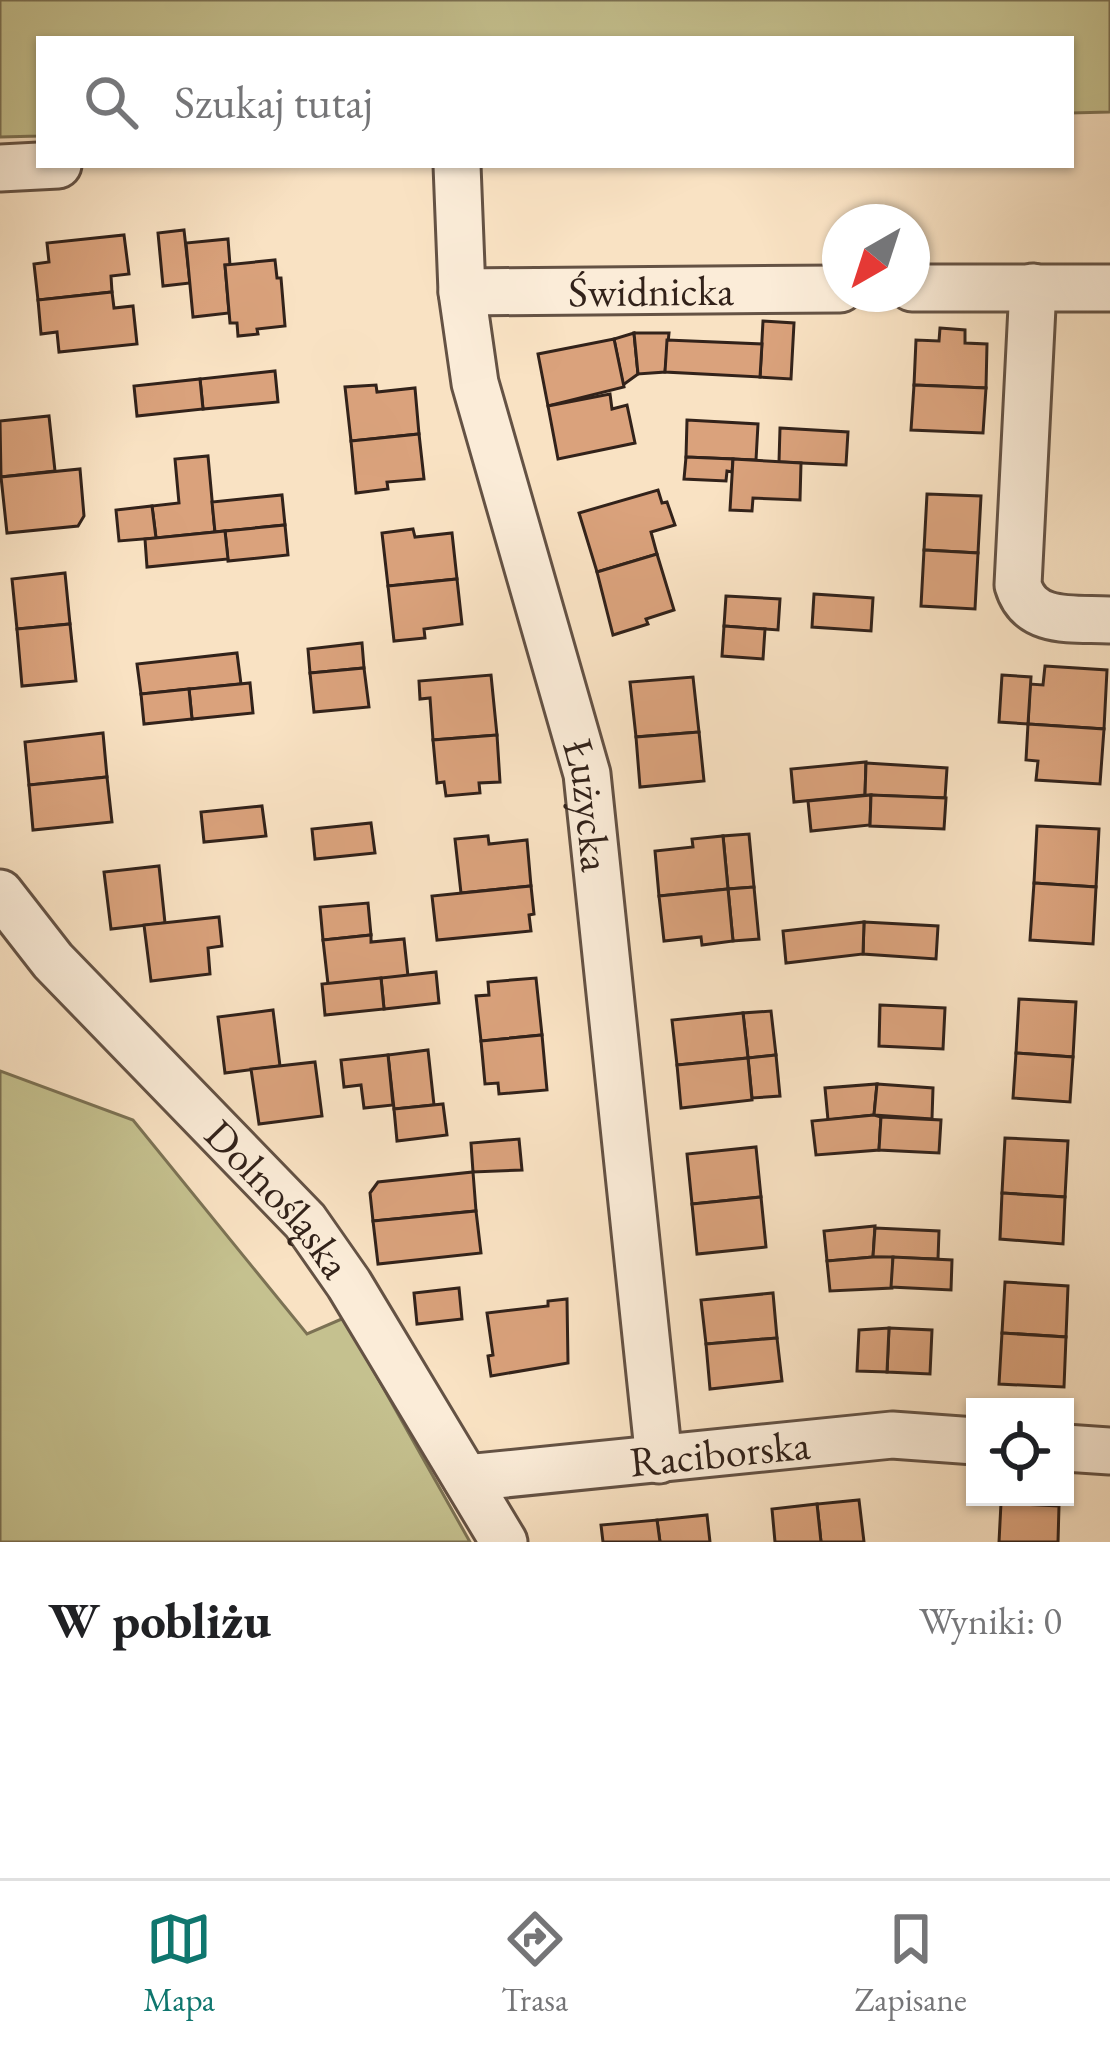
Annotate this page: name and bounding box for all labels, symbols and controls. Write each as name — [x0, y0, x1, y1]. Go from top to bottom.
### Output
search box — [36, 36, 1074, 168]
icon: search — [78, 69, 144, 135]
text: Szukaj tutaj — [174, 73, 373, 131]
north arrow — [822, 204, 930, 312]
street label: Świdnicka — [568, 263, 734, 319]
street label: Łużycka — [550, 732, 624, 875]
street label: Dolnośląska — [193, 1107, 364, 1289]
map controls — [966, 1398, 1074, 1506]
button: locate — [966, 1398, 1074, 1506]
street label: Raciborska — [627, 1416, 813, 1489]
text: W pobliżu — [48, 1587, 271, 1653]
text: Wyniki: 0 — [919, 1595, 1062, 1646]
tab: Mapa — [143, 1906, 215, 2021]
tab: Trasa — [501, 1906, 568, 2021]
tab: Zapisane — [854, 1906, 967, 2021]

